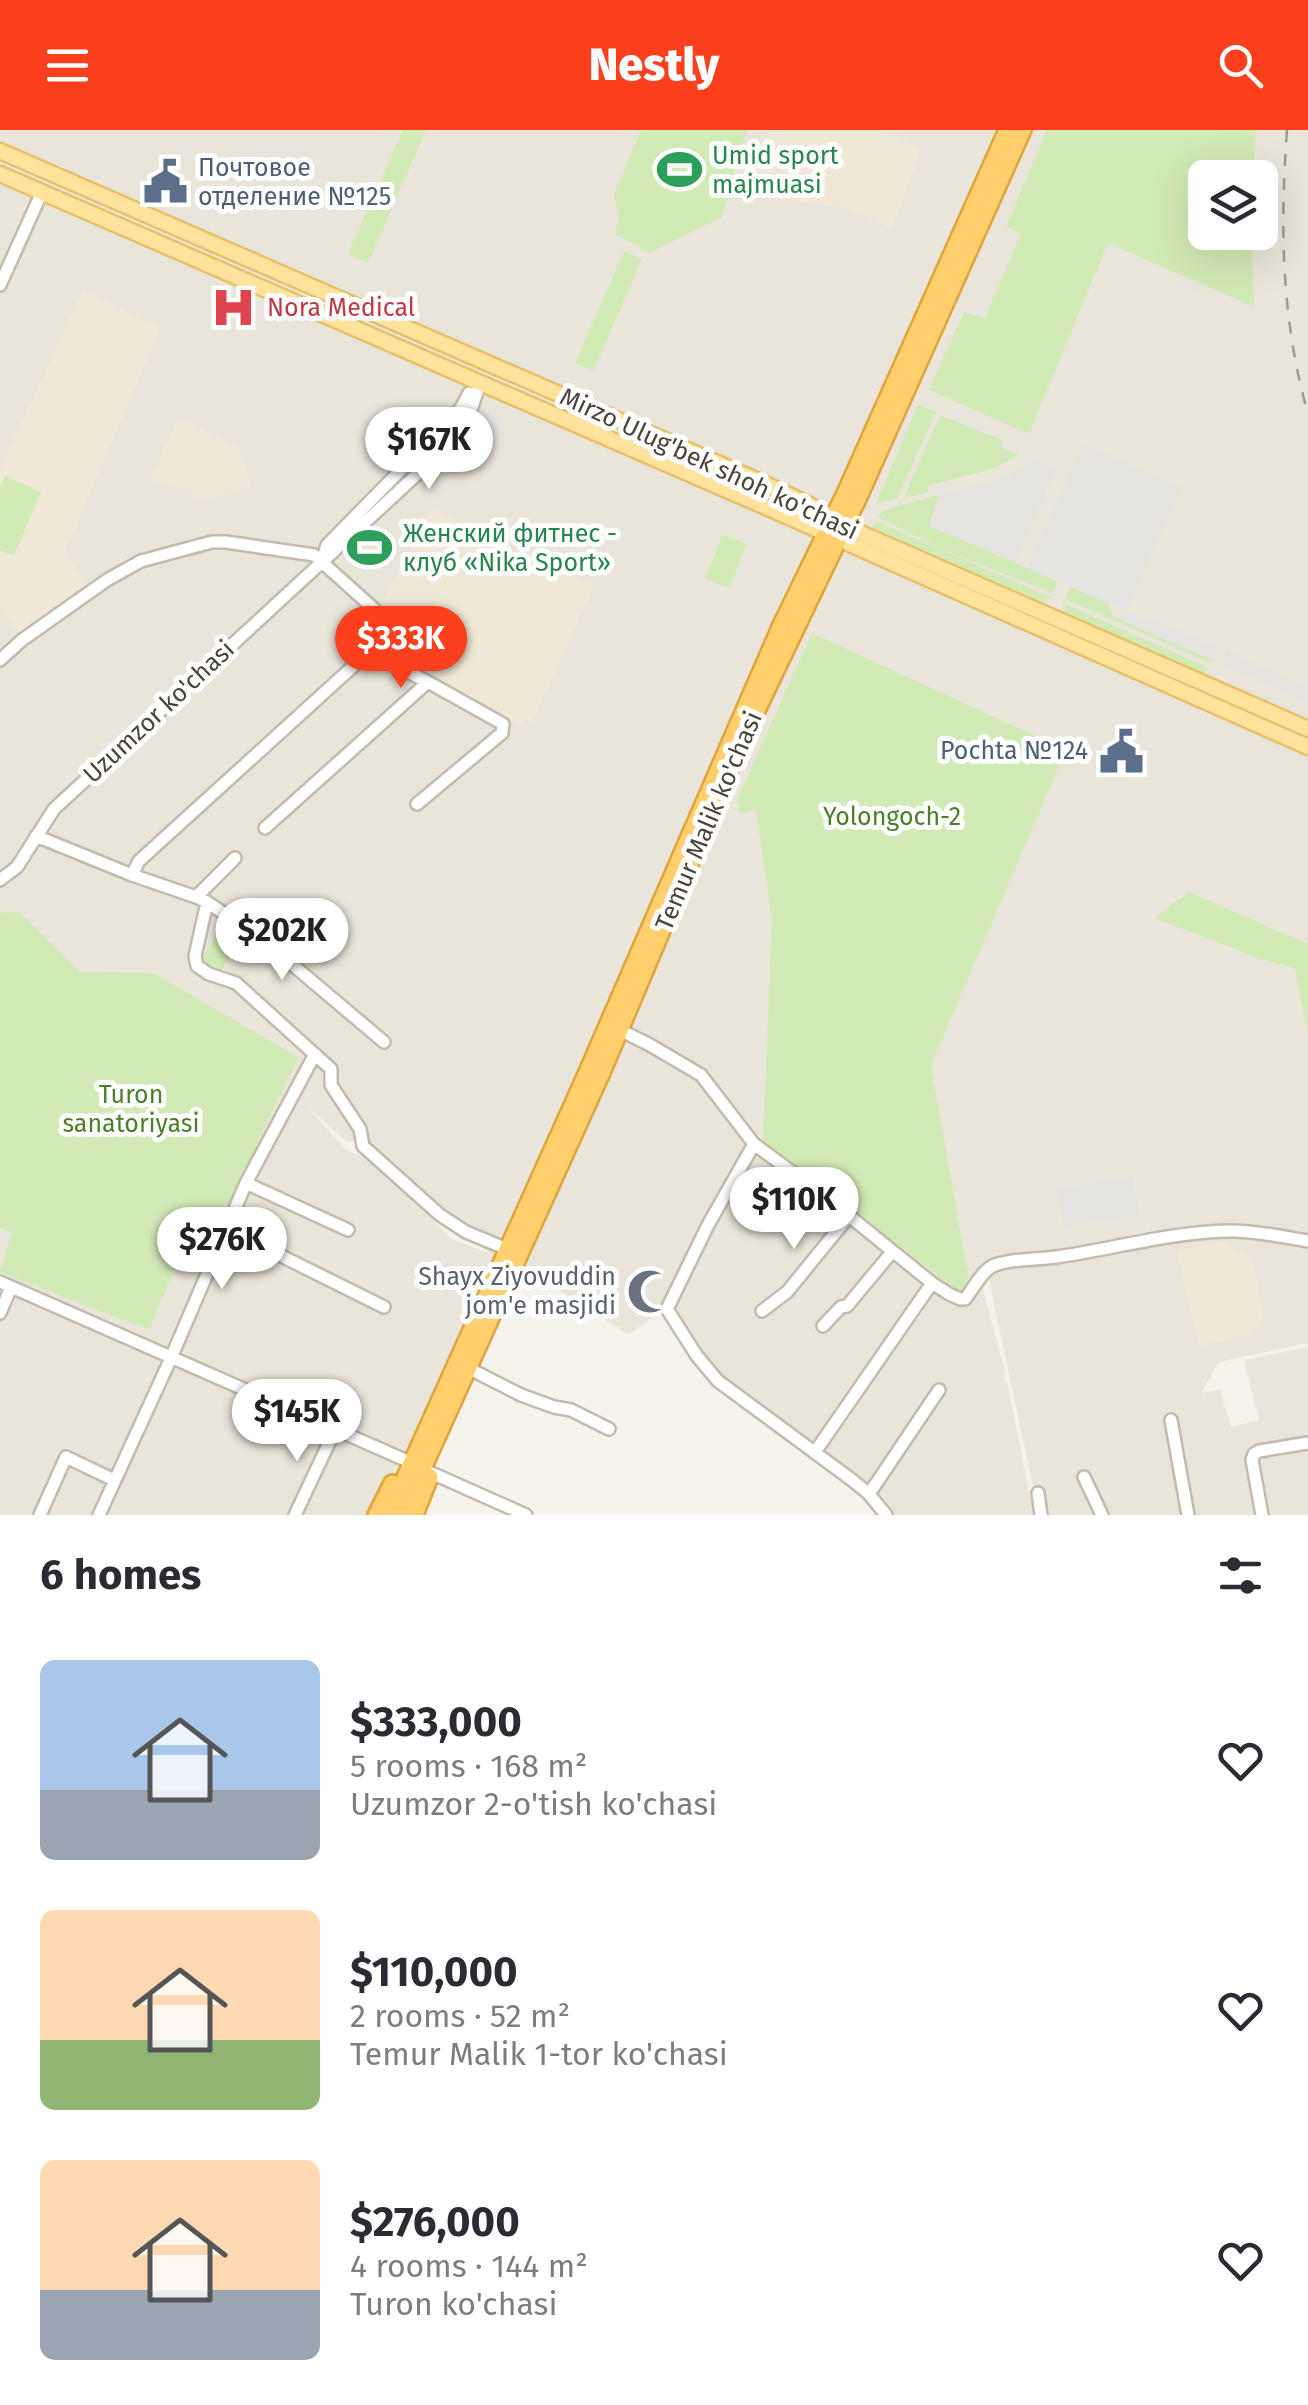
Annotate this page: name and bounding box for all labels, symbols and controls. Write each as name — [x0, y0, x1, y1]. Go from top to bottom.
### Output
icon: menu — [40, 38, 95, 93]
text: Nestly — [589, 38, 719, 92]
icon: search — [1213, 38, 1268, 93]
place label: Umid sport majmuasi — [712, 141, 839, 200]
sports icon: Umid sport majmuasi — [655, 146, 703, 194]
place label: Почтовое отделение №125 — [198, 153, 391, 212]
public building icon: Почтовое отделение №125 — [141, 158, 189, 206]
map controls — [1188, 160, 1278, 250]
button: layers — [1188, 160, 1278, 250]
hospital icon: Nora Medical — [210, 284, 258, 332]
place label: Nora Medical — [267, 293, 415, 323]
street label: Mirzo Ulug'bek shoh ko'chasi — [555, 382, 863, 546]
pin: $167K — [359, 407, 499, 492]
text: $167K — [387, 420, 471, 458]
place label: Женский фитнес - клуб «Nika Sport» — [403, 519, 617, 578]
sports icon: Женский фитнес - клуб «Nika Sport» — [346, 524, 394, 572]
pin: $333K — [331, 606, 471, 691]
text: $333K — [357, 619, 445, 657]
street label: Uzumzor ko'chasi — [77, 634, 241, 790]
street label: Temur Malik ko'chasi — [649, 707, 769, 935]
public building icon: Pochta №124 — [1097, 727, 1145, 775]
place label: Pochta №124 — [940, 736, 1088, 766]
park label: Yolongoch-2 — [823, 802, 961, 832]
pin: $202K — [212, 898, 352, 983]
text: $202K — [238, 911, 326, 949]
park label: Turon sanatoriyasi — [62, 1080, 200, 1139]
pin: $110K — [724, 1167, 864, 1252]
text: $110K — [752, 1180, 836, 1218]
pin: $276K — [152, 1207, 292, 1292]
text: $276K — [179, 1220, 265, 1258]
place label: Shayx Ziyovuddin jom'e masjidi — [418, 1262, 616, 1321]
mosque icon: Shayx Ziyovuddin jom'e masjidi — [625, 1267, 673, 1315]
pin: $145K — [227, 1379, 367, 1464]
text: $145K — [254, 1392, 340, 1430]
icon: filters — [1213, 1548, 1268, 1603]
text: 6 homes — [40, 1550, 201, 1600]
text: $333,000 — [350, 1697, 522, 1747]
icon: home — [120, 1700, 240, 1820]
icon: heart — [1213, 1733, 1268, 1788]
text: 5 rooms · 168 m² — [350, 1747, 587, 1785]
text: Uzumzor 2-o'tish ko'chasi — [350, 1785, 717, 1823]
text: $110,000 — [350, 1947, 518, 1997]
icon: home — [120, 1950, 240, 2070]
icon: heart — [1213, 1983, 1268, 2038]
text: 2 rooms · 52 m² — [350, 1997, 570, 2035]
text: Temur Malik 1-tor ko'chasi — [350, 2035, 728, 2073]
text: $276,000 — [350, 2197, 520, 2247]
icon: home — [120, 2200, 240, 2320]
icon: heart — [1213, 2233, 1268, 2288]
text: 4 rooms · 144 m² — [350, 2247, 588, 2285]
text: Turon ko'chasi — [350, 2285, 557, 2323]

